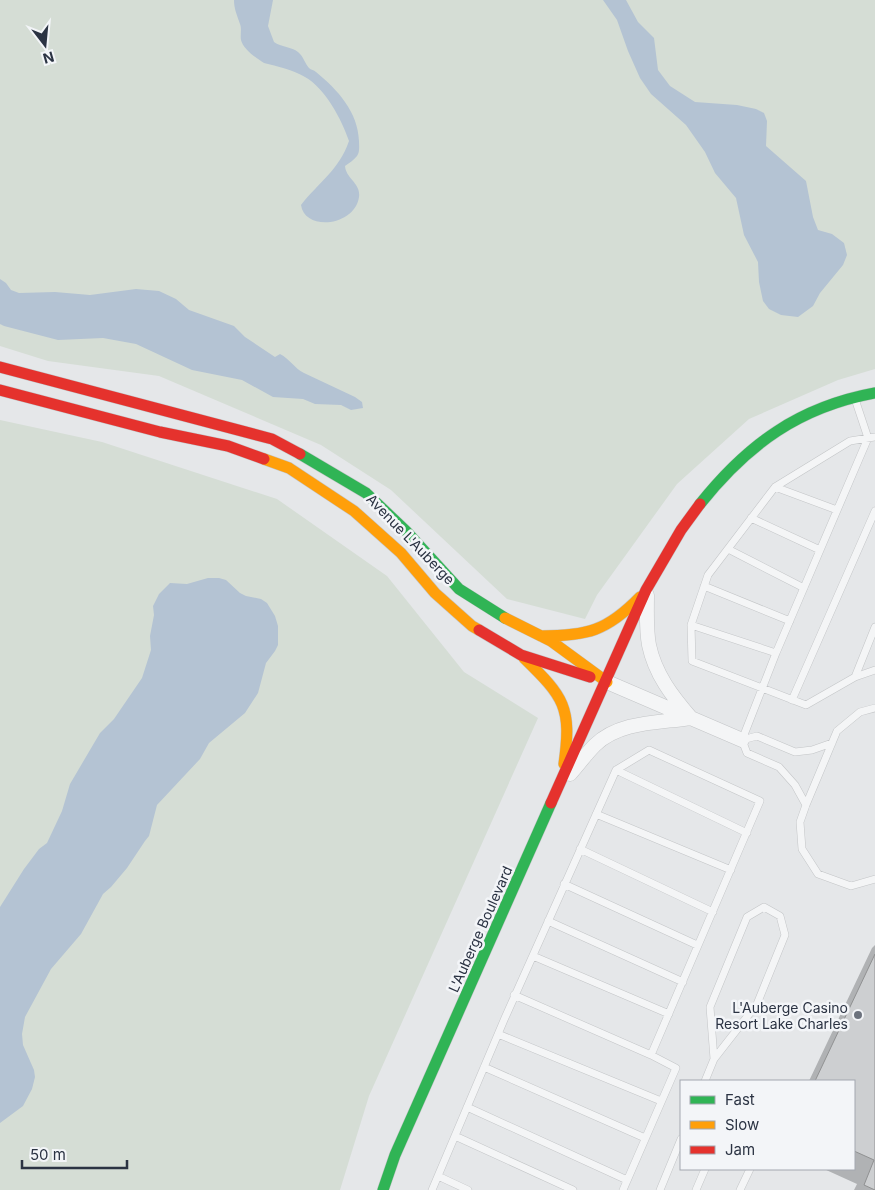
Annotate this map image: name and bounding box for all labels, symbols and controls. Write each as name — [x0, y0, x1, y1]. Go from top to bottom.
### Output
north arrow — [20, 20, 70, 70]
text: N — [41, 48, 56, 68]
street label: Avenue L'Auberge — [363, 490, 459, 588]
street label: L'Auberge Boulevard — [444, 863, 516, 995]
place label: L'Auberge Casino Resort Lake Charles — [715, 999, 848, 1032]
marker: L'Auberge Casino Resort Lake Charles — [852, 1009, 864, 1021]
legend — [680, 1080, 855, 1170]
text: Fast — [725, 1090, 755, 1109]
text: Slow — [725, 1115, 759, 1134]
scale bar — [22, 1138, 128, 1170]
text: Jam — [725, 1140, 755, 1159]
text: 50 m — [30, 1145, 66, 1164]

